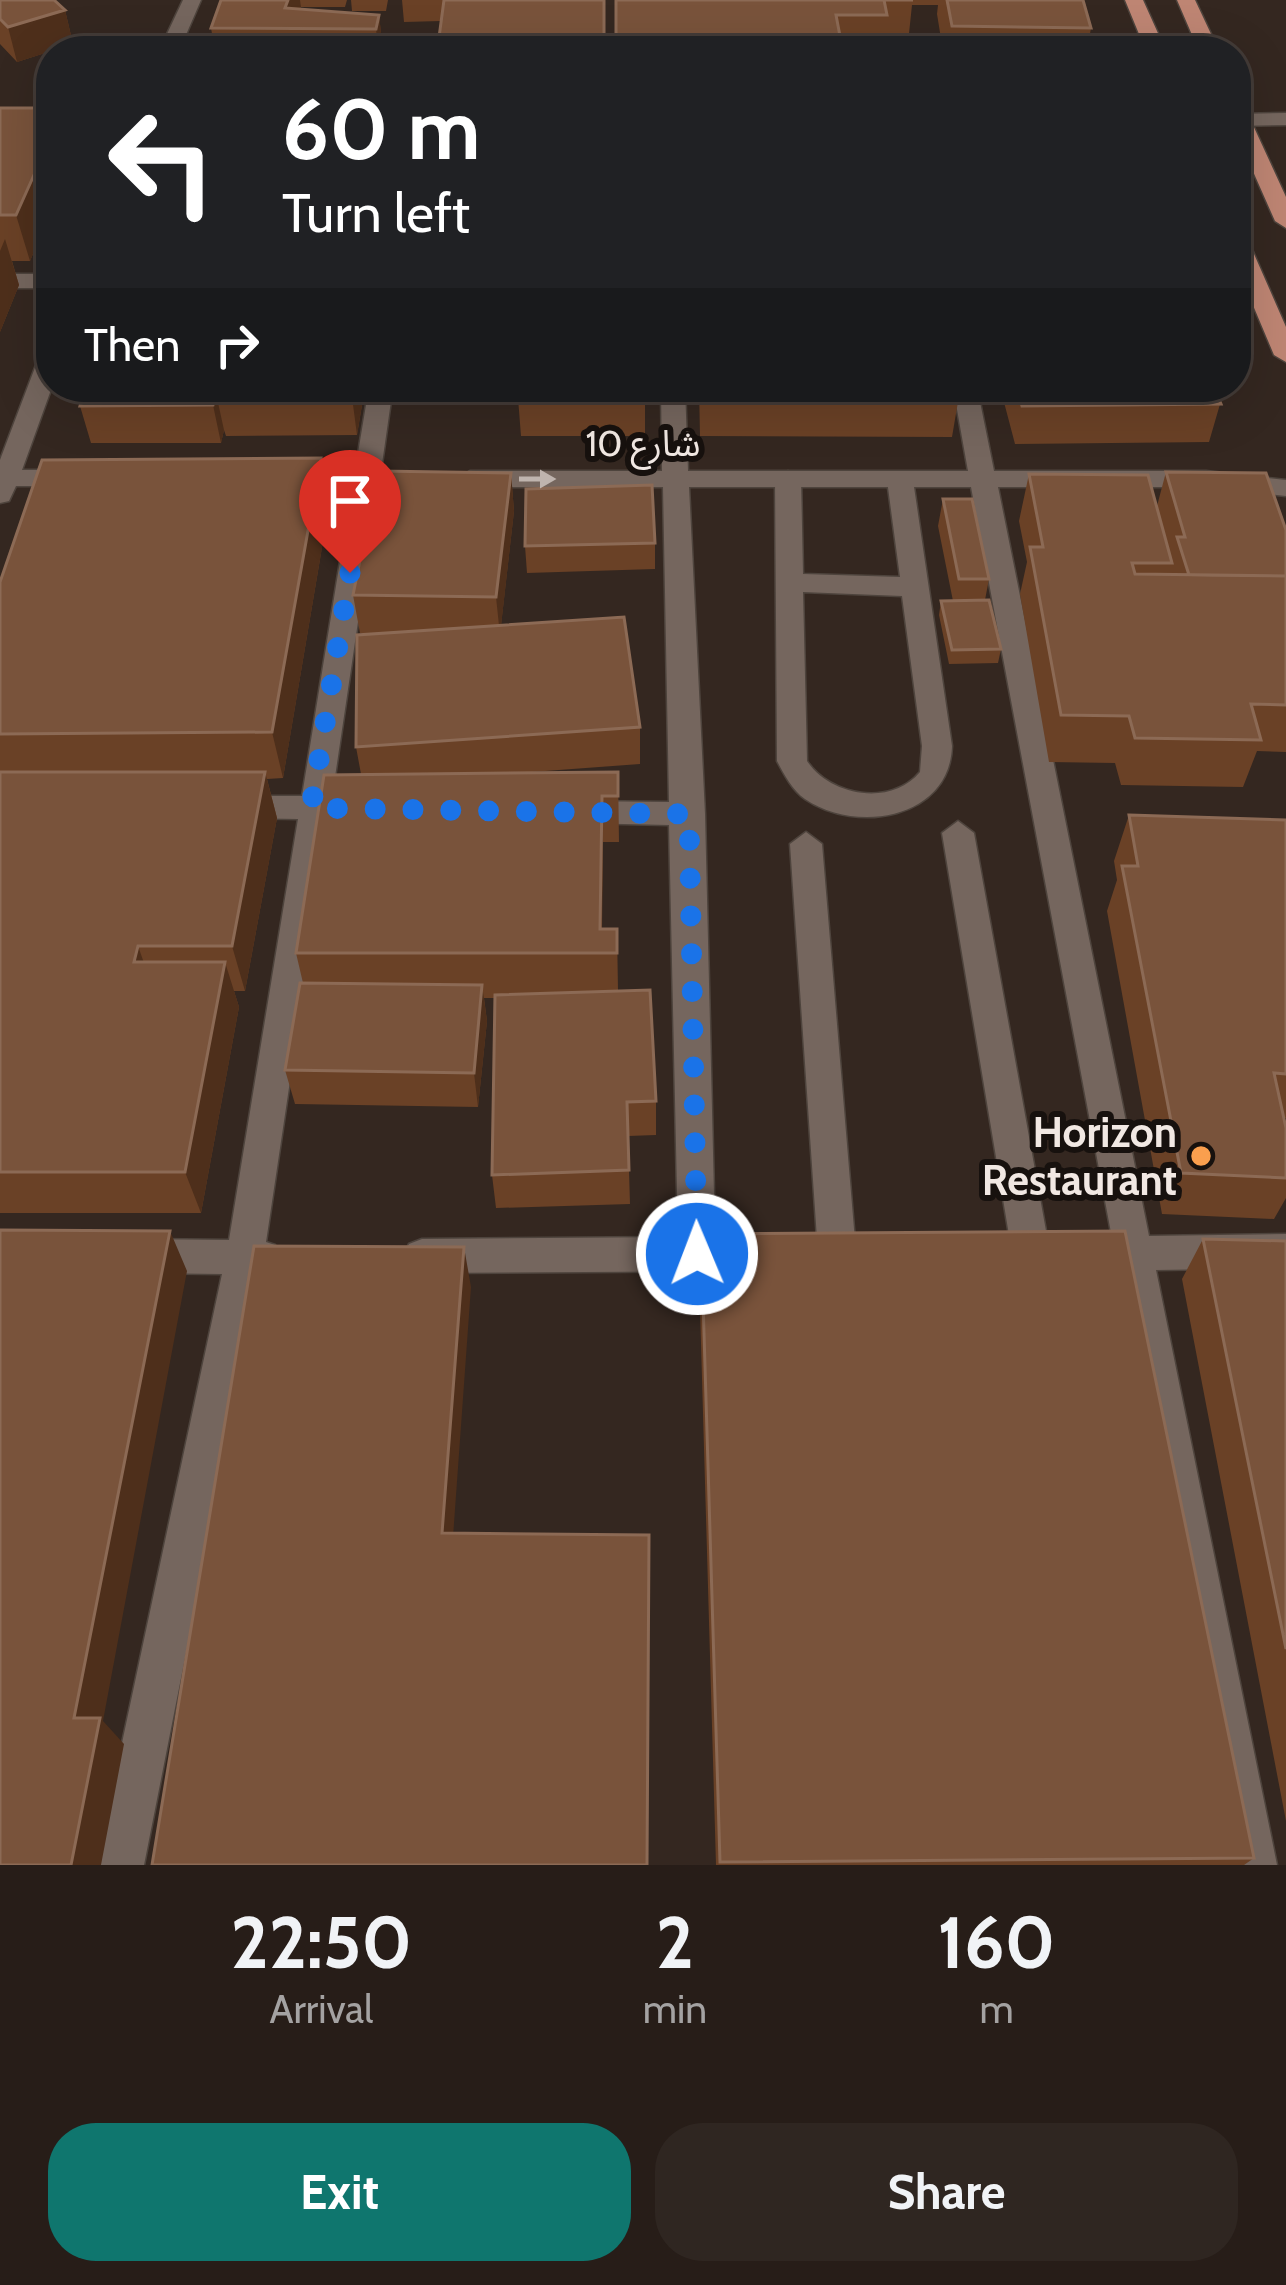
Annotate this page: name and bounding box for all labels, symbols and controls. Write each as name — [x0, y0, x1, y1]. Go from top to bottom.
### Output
text: 60 m — [282, 78, 480, 180]
icon: left — [84, 84, 240, 240]
text: Turn left — [282, 180, 470, 246]
icon: right — [204, 312, 270, 378]
text: Then — [84, 318, 180, 372]
street label: شارع 10 — [585, 421, 701, 470]
pin — [299, 450, 401, 573]
icon: arrive — [317, 468, 383, 534]
one-way arrow — [519, 469, 557, 489]
place label: Horizon Restaurant — [982, 1106, 1177, 1206]
marker: Horizon Restaurant — [1188, 1143, 1214, 1169]
position arrow — [634, 1191, 760, 1317]
text: 22:50 — [231, 1899, 412, 1986]
text: 2 — [656, 1899, 694, 1986]
text: 160 — [938, 1899, 1055, 1986]
text: Arrival — [269, 1985, 373, 2033]
text: min — [643, 1985, 707, 2033]
text: m — [979, 1985, 1014, 2033]
button: Exit — [48, 2123, 631, 2261]
button: Share — [655, 2123, 1238, 2261]

